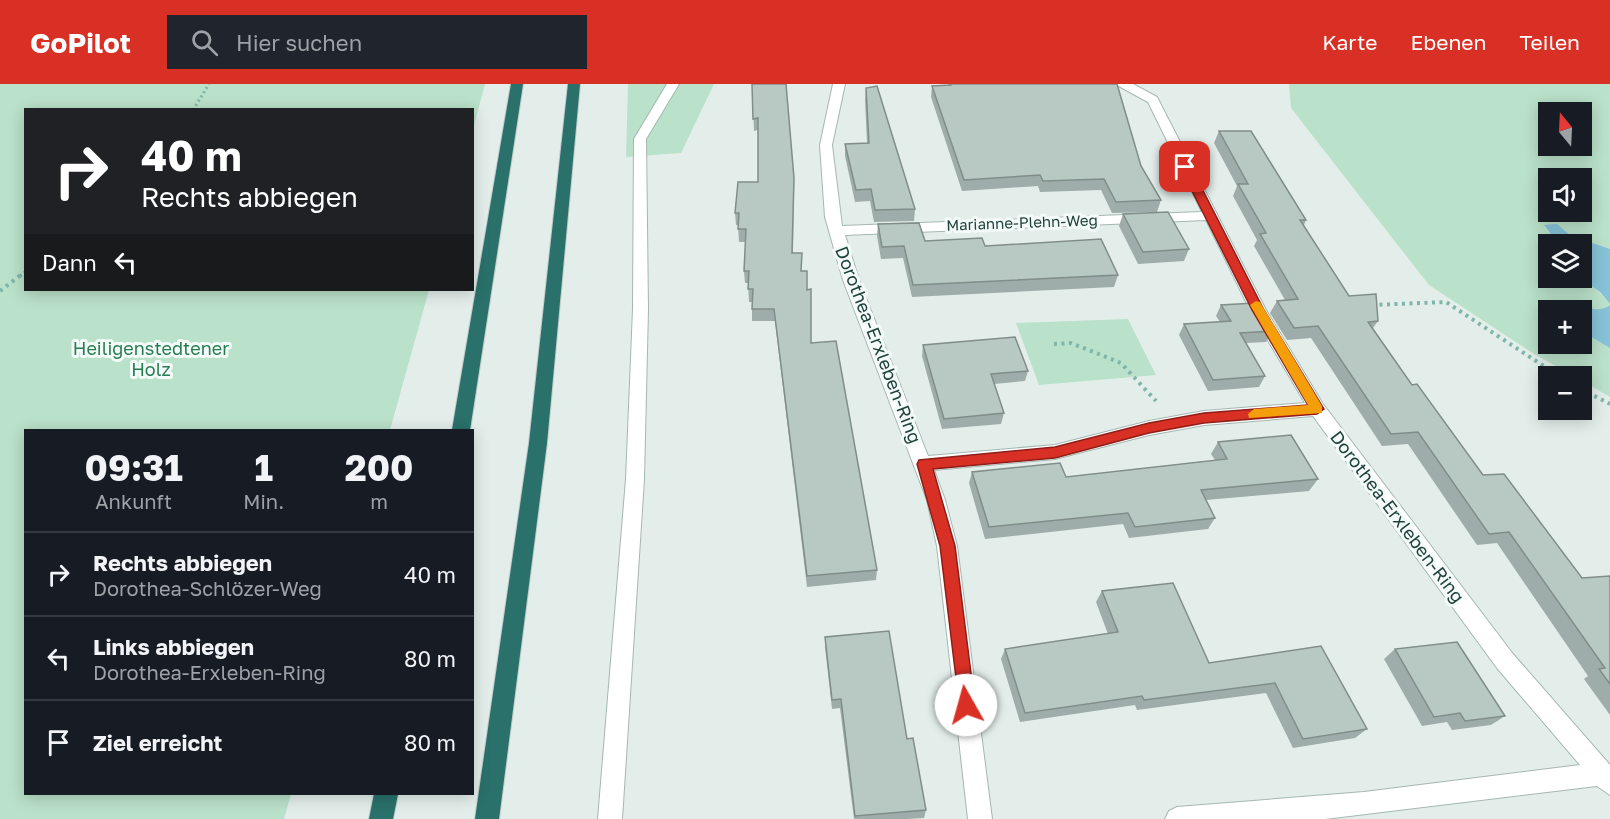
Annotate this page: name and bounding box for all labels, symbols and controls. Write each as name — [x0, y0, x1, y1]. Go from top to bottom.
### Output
search box — [167, 15, 587, 69]
text: GoPilot — [30, 26, 131, 59]
icon: search — [188, 26, 221, 59]
text: Hier suchen — [236, 29, 362, 56]
text: Karte — [1322, 29, 1378, 55]
text: Ebenen — [1411, 29, 1486, 55]
text: Teilen — [1519, 29, 1580, 55]
north arrow — [1538, 102, 1592, 156]
map controls — [1538, 102, 1592, 420]
text: 40 m — [141, 130, 242, 180]
icon: right — [42, 132, 120, 210]
pin — [1159, 141, 1210, 192]
icon: arrive — [1168, 150, 1201, 183]
button: sound — [1538, 168, 1592, 222]
text: Rechts abbiegen — [141, 181, 358, 213]
street label: Marianne-Plehn-Weg — [946, 210, 1098, 234]
button: layers — [1538, 234, 1592, 288]
street label: Dorothea-Erxleben-Ring — [831, 243, 927, 446]
icon: left — [109, 246, 142, 279]
text: Dann — [42, 249, 97, 276]
button: + — [1538, 300, 1592, 354]
park label: Heiligenstedtener Holz — [73, 337, 229, 380]
button: − — [1538, 366, 1592, 420]
street label: Dorothea-Erxleben-Ring — [1326, 426, 1470, 607]
text: 09:31 — [85, 446, 183, 489]
text: 1 — [254, 446, 273, 489]
text: 200 — [345, 446, 413, 489]
text: Ankunft — [95, 489, 172, 513]
text: Min. — [243, 489, 284, 513]
text: m — [370, 489, 388, 513]
text: Rechts abbiegen — [93, 549, 272, 576]
icon: right — [42, 558, 75, 591]
text: 40 m — [404, 561, 456, 588]
text: Dorothea-Schlözer-Weg — [93, 576, 322, 600]
text: Links abbiegen — [93, 633, 254, 660]
icon: left — [42, 642, 75, 675]
text: 80 m — [404, 645, 456, 672]
text: Dorothea-Erxleben-Ring — [93, 660, 326, 684]
position arrow — [934, 673, 998, 737]
icon: arrive — [42, 726, 75, 759]
text: Ziel erreicht — [93, 729, 222, 756]
text: 80 m — [404, 729, 456, 756]

